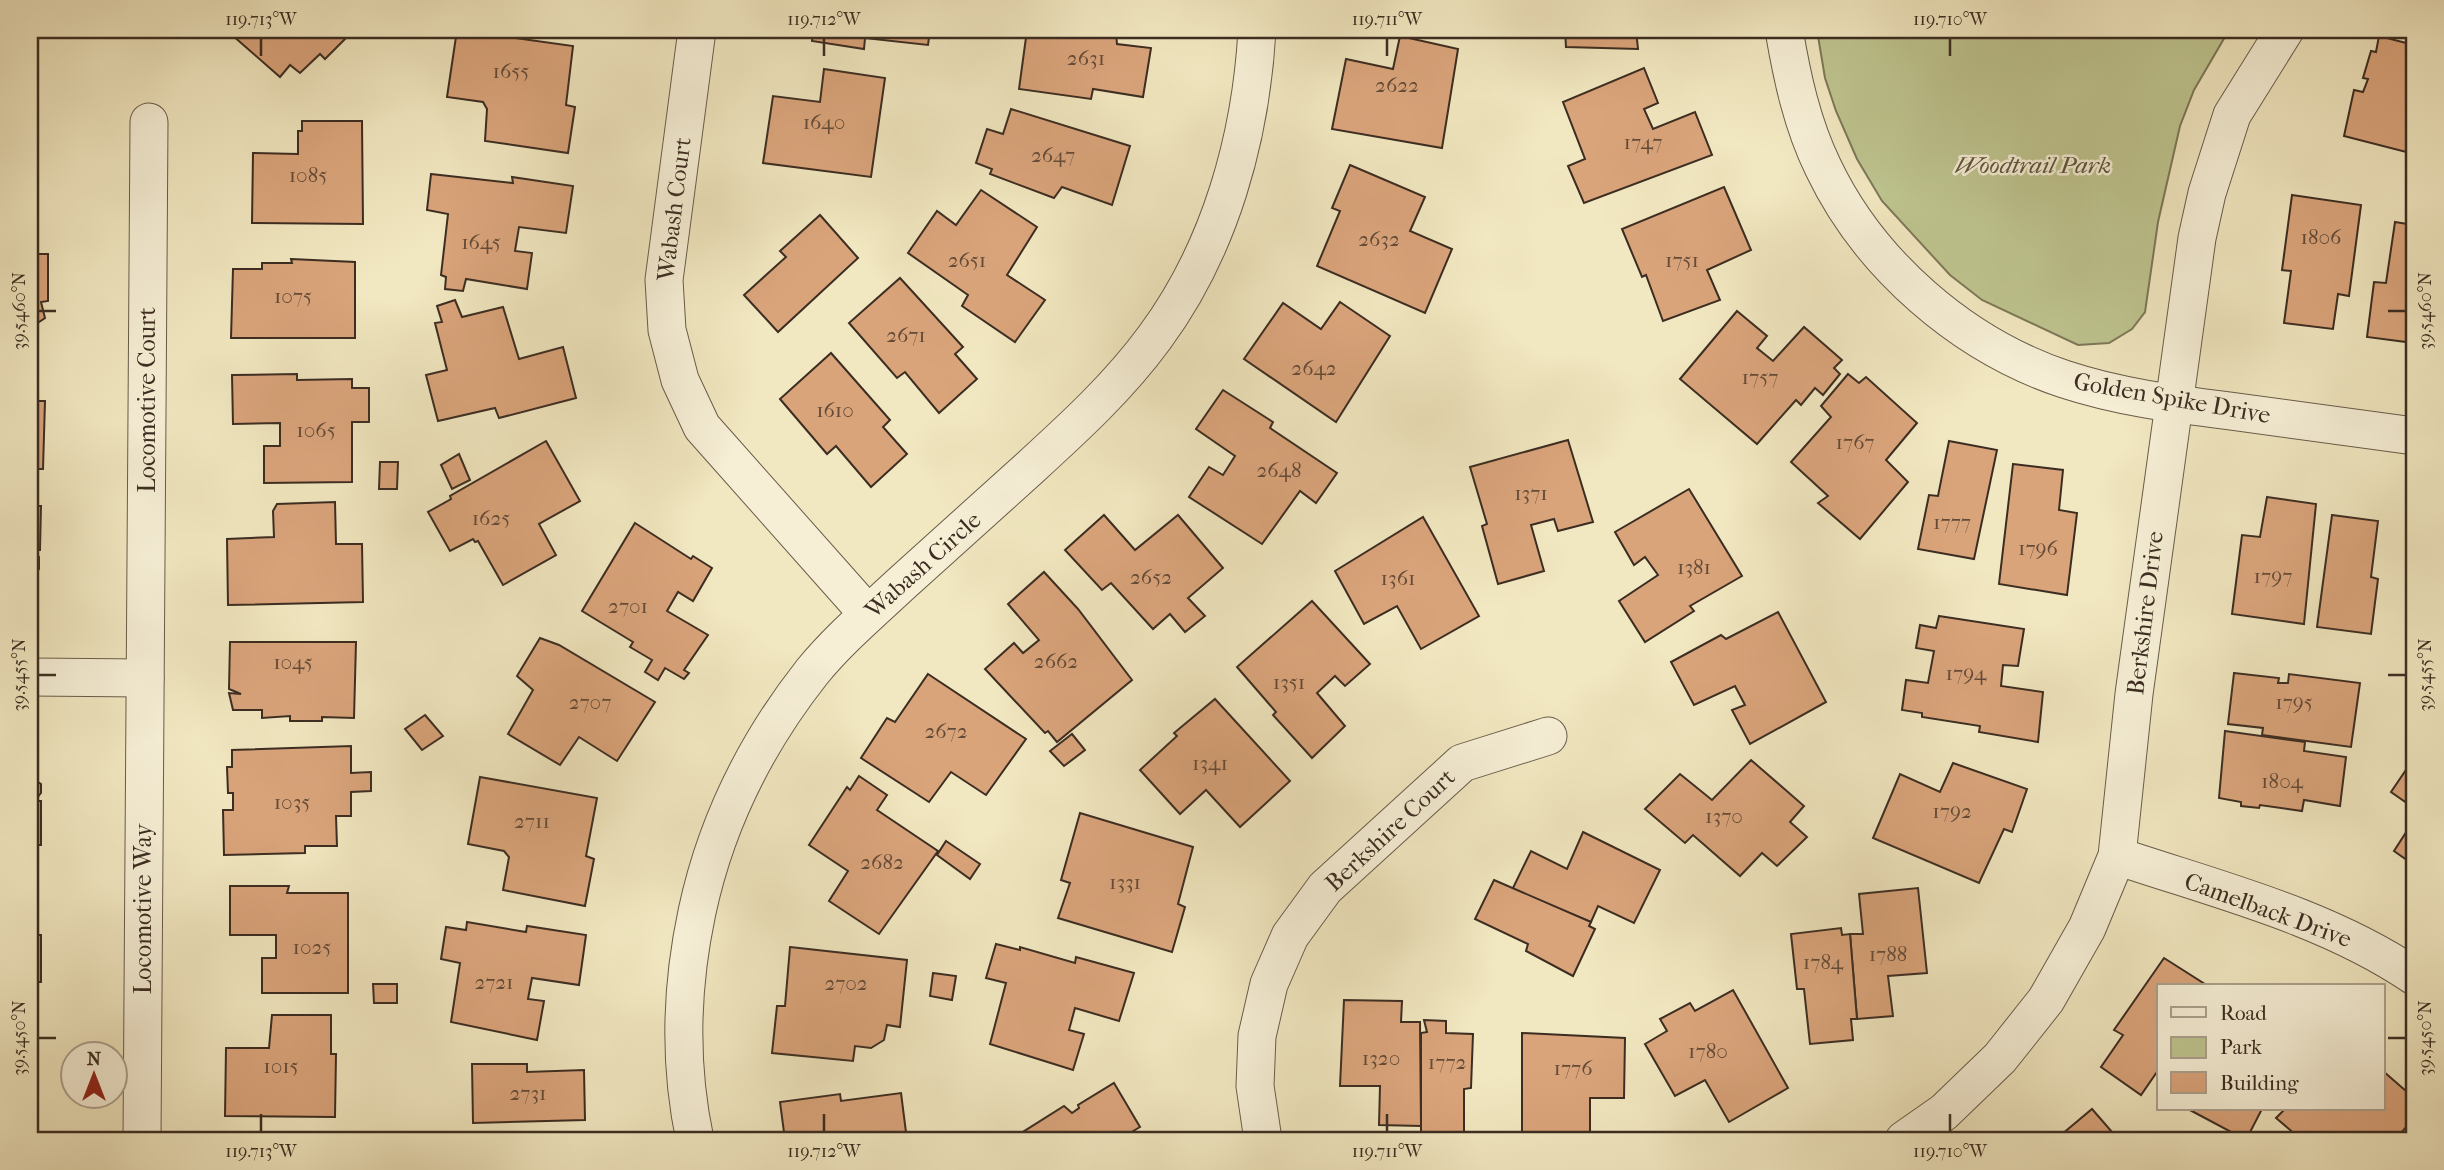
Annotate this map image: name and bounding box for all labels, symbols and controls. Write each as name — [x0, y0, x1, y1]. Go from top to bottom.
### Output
text: 119.713°W — [225, 9, 298, 30]
text: 119.712°W — [787, 9, 862, 30]
text: 119.711°W — [1352, 9, 1424, 30]
text: 119.710°W — [1913, 9, 1988, 30]
house number: 2631 — [1067, 46, 1105, 70]
house number: 1655 — [493, 59, 529, 83]
house number: 2622 — [1375, 73, 1419, 97]
house number: 1640 — [803, 110, 845, 134]
house number: 1747 — [1624, 130, 1663, 154]
street label: Wabash Court — [651, 135, 697, 283]
house number: 2647 — [1031, 143, 1075, 167]
park label: Woodtrail Park — [1955, 151, 2111, 179]
house number: 1085 — [289, 163, 327, 187]
house number: 1806 — [2300, 225, 2342, 249]
house number: 2632 — [1358, 227, 1400, 251]
house number: 1645 — [461, 230, 501, 254]
house number: 2651 — [948, 248, 986, 272]
house number: 1751 — [1665, 248, 1699, 272]
text: 39.5460°N — [9, 272, 30, 350]
text: 39.5460°N — [2415, 272, 2436, 350]
house number: 1075 — [274, 284, 312, 308]
street label: Locomotive Court — [133, 307, 161, 493]
house number: 2671 — [886, 323, 926, 347]
house number: 2642 — [1291, 356, 1337, 380]
house number: 1757 — [1742, 365, 1778, 389]
street label: Golden Spike Drive — [2071, 367, 2273, 429]
house number: 1610 — [816, 398, 854, 422]
house number: 1065 — [296, 418, 336, 442]
house number: 1767 — [1836, 430, 1875, 454]
house number: 2648 — [1256, 458, 1302, 482]
house number: 1371 — [1514, 481, 1548, 505]
house number: 1625 — [472, 506, 510, 530]
street label: Wabash Circle — [859, 506, 987, 625]
house number: 1777 — [1933, 510, 1971, 534]
street label: Berkshire Drive — [2121, 529, 2169, 696]
house number: 1796 — [2018, 536, 2059, 560]
house number: 1381 — [1677, 555, 1711, 579]
house number: 1797 — [2254, 564, 2292, 588]
house number: 2652 — [1130, 565, 1172, 589]
house number: 1361 — [1381, 566, 1415, 590]
house number: 2701 — [608, 594, 648, 618]
text: 39.5455°N — [9, 638, 30, 712]
text: 39.5455°N — [2415, 638, 2436, 712]
house number: 2662 — [1034, 649, 1078, 673]
house number: 1045 — [273, 650, 313, 674]
house number: 1794 — [1946, 661, 1987, 685]
house number: 1351 — [1273, 670, 1305, 694]
house number: 2707 — [569, 690, 611, 714]
house number: 1795 — [2275, 690, 2313, 714]
house number: 2672 — [925, 719, 968, 743]
house number: 1341 — [1192, 751, 1228, 775]
street label: Berkshire Court — [1319, 763, 1461, 897]
house number: 1804 — [2261, 769, 2304, 793]
house number: 1035 — [274, 790, 310, 814]
house number: 1792 — [1932, 799, 1972, 823]
house number: 1370 — [1705, 804, 1743, 828]
house number: 2711 — [514, 809, 550, 833]
street label: Locomotive Way — [129, 823, 157, 994]
house number: 2682 — [860, 850, 904, 874]
street label: Camelback Drive — [2181, 867, 2355, 953]
house number: 1331 — [1109, 870, 1141, 894]
house number: 1025 — [293, 935, 331, 959]
house number: 1788 — [1869, 942, 1907, 966]
house number: 1784 — [1803, 950, 1844, 974]
house number: 2721 — [474, 970, 514, 994]
house number: 2702 — [824, 971, 868, 995]
legend — [2157, 984, 2384, 1110]
text: 39.5450°N — [9, 1000, 30, 1076]
text: 39.5450°N — [2415, 1000, 2436, 1076]
text: Road — [2220, 1001, 2267, 1025]
text: Park — [2220, 1035, 2262, 1059]
house number: 1780 — [1688, 1039, 1728, 1063]
north arrow — [60, 1040, 130, 1110]
house number: 1320 — [1362, 1046, 1400, 1070]
text: N — [87, 1048, 102, 1070]
house number: 1772 — [1428, 1050, 1466, 1074]
house number: 1015 — [263, 1054, 299, 1078]
house number: 1776 — [1553, 1056, 1593, 1080]
text: Building — [2220, 1071, 2299, 1095]
house number: 2731 — [509, 1081, 547, 1105]
text: 119.713°W — [225, 1141, 298, 1162]
text: 119.712°W — [787, 1141, 862, 1162]
text: 119.711°W — [1352, 1141, 1424, 1162]
text: 119.710°W — [1913, 1141, 1988, 1162]

